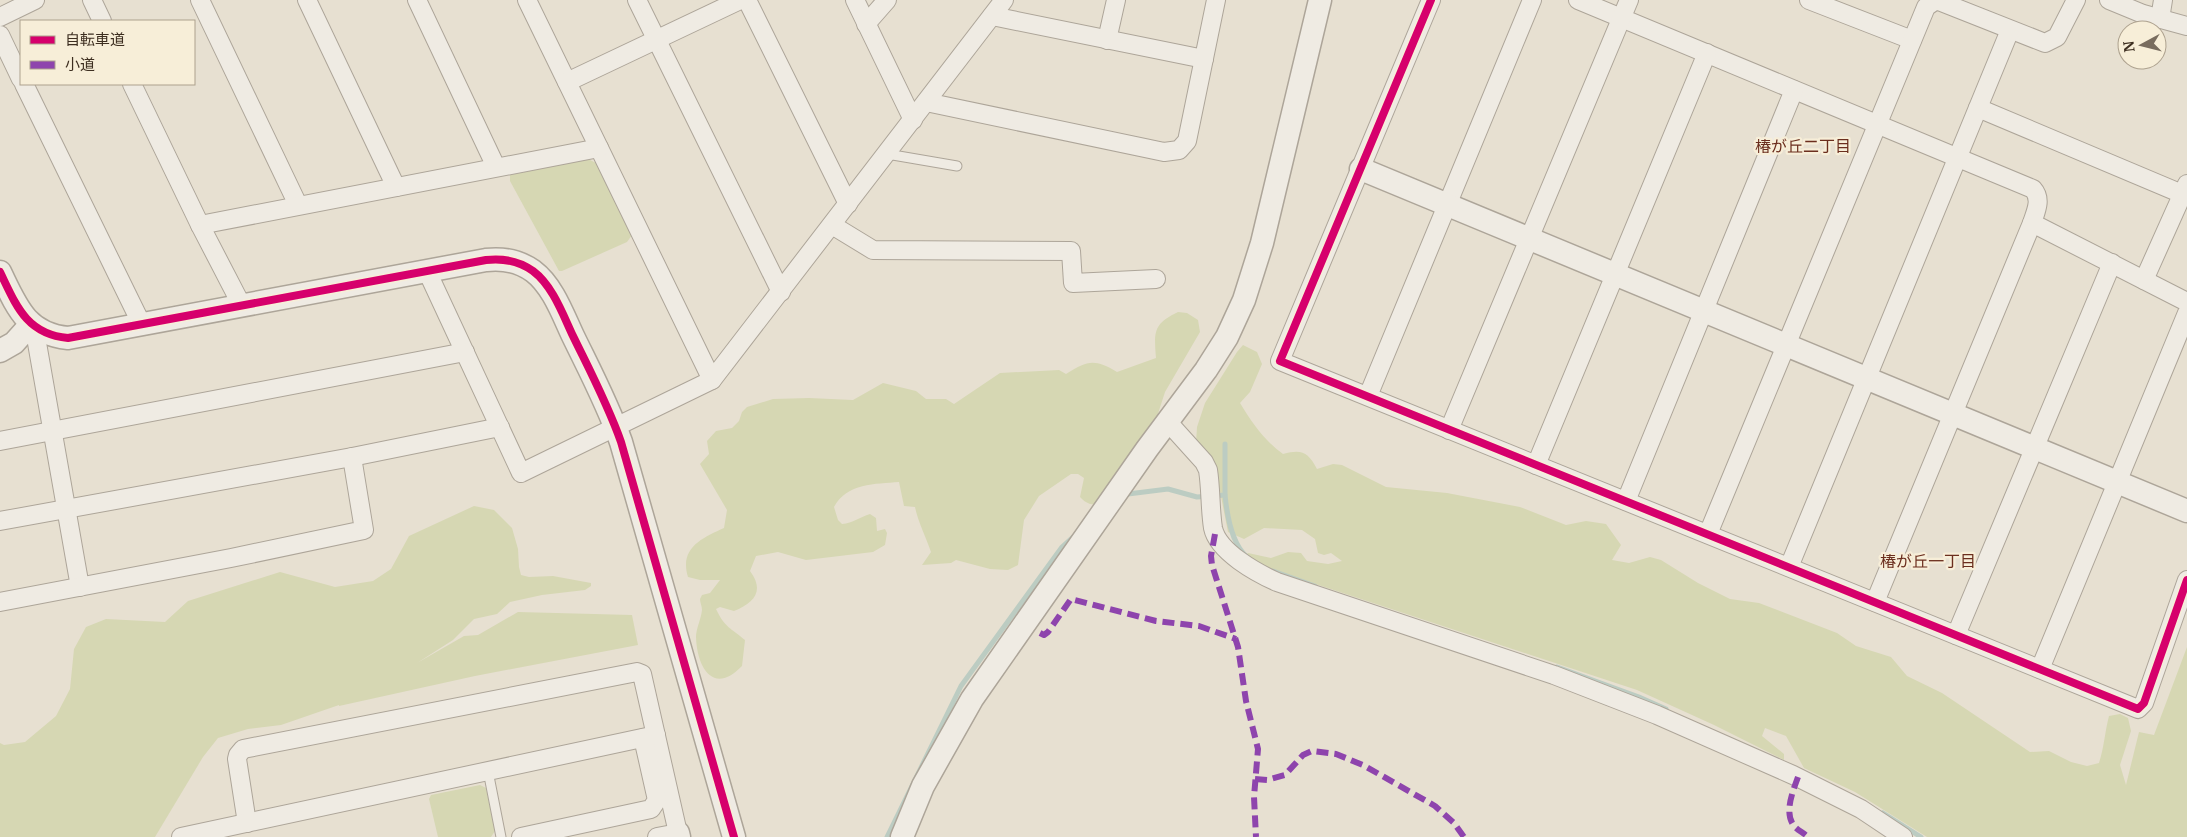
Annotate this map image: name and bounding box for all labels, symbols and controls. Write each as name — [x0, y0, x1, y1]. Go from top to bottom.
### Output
legend — [20, 20, 195, 85]
north arrow — [2117, 20, 2167, 70]
text: 自転車道 — [65, 30, 125, 49]
text: N — [2119, 40, 2139, 53]
text: 小道 — [65, 55, 95, 74]
district label: 椿が丘二丁目 — [1755, 136, 1851, 156]
district label: 椿が丘一丁目 — [1880, 551, 1976, 571]

